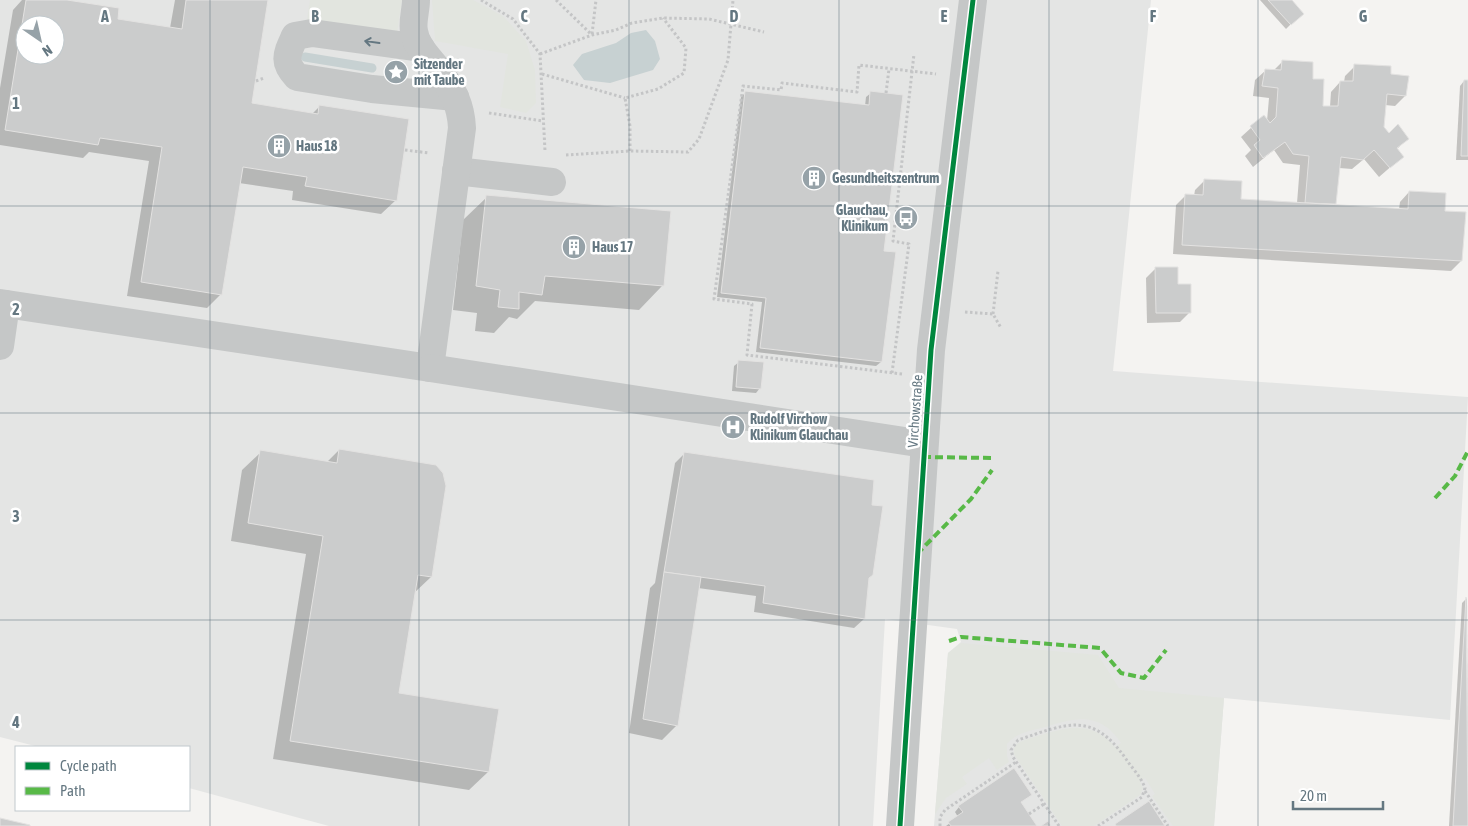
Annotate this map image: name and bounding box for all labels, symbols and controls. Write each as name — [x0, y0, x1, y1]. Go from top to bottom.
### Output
text: A — [100, 7, 109, 25]
text: B — [311, 7, 319, 25]
text: C — [520, 7, 528, 25]
text: D — [730, 7, 739, 25]
text: E — [941, 7, 948, 25]
text: F — [1150, 7, 1157, 25]
text: G — [1359, 7, 1368, 25]
north arrow — [15, 15, 65, 65]
one-way arrow — [365, 37, 381, 47]
text: N — [39, 42, 55, 60]
place label: Sitzender mit Taube — [414, 56, 465, 88]
place icon: Sitzender mit Taube — [383, 59, 409, 85]
text: 1 — [12, 94, 20, 112]
building icon: Haus 18 — [266, 133, 292, 159]
place label: Haus 18 — [296, 138, 338, 154]
building icon: Gesundheitszentrum — [801, 165, 827, 191]
place label: Gesundheitszentrum — [832, 170, 939, 186]
place label: Glauchau, Klinikum — [836, 202, 889, 234]
bus stop icon: Glauchau, Klinikum — [893, 205, 919, 231]
building icon: Haus 17 — [561, 234, 587, 260]
place label: Haus 17 — [592, 239, 633, 255]
text: 2 — [12, 300, 20, 318]
street label: Virchowstraße — [904, 374, 926, 448]
place label: Rudolf Virchow Klinikum Glauchau — [750, 411, 849, 443]
hospital icon: Rudolf Virchow Klinikum Glauchau — [720, 414, 746, 440]
text: 3 — [12, 507, 20, 525]
text: 4 — [11, 713, 20, 731]
legend — [15, 746, 190, 811]
text: Cycle path — [60, 757, 117, 774]
scale bar — [1293, 778, 1383, 810]
text: Path — [60, 782, 86, 799]
text: 20 m — [1300, 787, 1327, 804]

